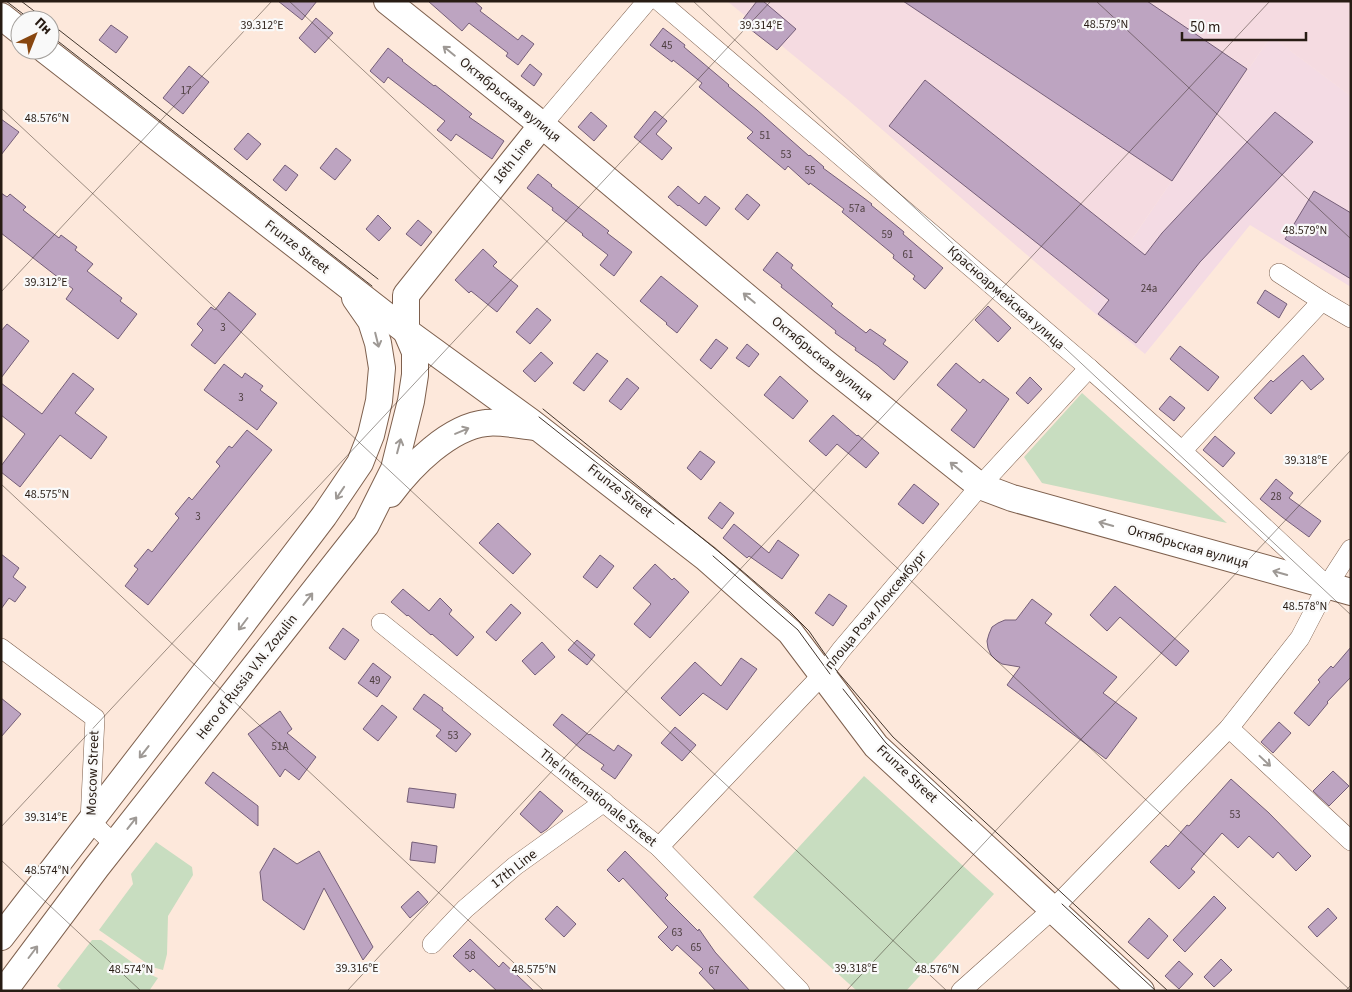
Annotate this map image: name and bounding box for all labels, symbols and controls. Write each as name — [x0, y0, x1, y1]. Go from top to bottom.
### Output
north arrow — [10, 10, 60, 60]
scale bar — [1182, 10, 1306, 42]
text: Пн — [30, 13, 56, 39]
text: 48.579°N — [1084, 16, 1128, 33]
text: 39.312°E — [240, 17, 284, 34]
text: 39.314°E — [739, 17, 783, 34]
text: 50 m — [1190, 17, 1220, 38]
house number: 45 — [662, 38, 672, 53]
one-way arrow — [443, 46, 456, 57]
street label: Октябрьская вулиця — [455, 53, 565, 147]
house number: 17 — [181, 83, 191, 98]
text: 48.576°N — [25, 110, 69, 127]
house number: 51 — [760, 128, 770, 143]
street label: 16th Line — [488, 134, 538, 188]
house number: 53 — [781, 147, 791, 162]
house number: 55 — [805, 163, 815, 178]
house number: 57а — [849, 201, 865, 216]
street label: Frunze Street — [260, 215, 334, 279]
text: 48.579°N — [1283, 222, 1327, 239]
house number: 59 — [882, 227, 892, 242]
street label: Красноармейская улица — [943, 241, 1069, 355]
house number: 61 — [903, 247, 913, 262]
text: 39.312°E — [24, 274, 68, 291]
house number: 24а — [1141, 281, 1157, 296]
one-way arrow — [742, 293, 755, 304]
street label: Октябрьская вулиця — [767, 312, 877, 406]
house number: 3 — [220, 320, 226, 335]
one-way arrow — [373, 332, 382, 348]
house number: 3 — [238, 390, 244, 405]
one-way arrow — [455, 425, 470, 435]
one-way arrow — [395, 438, 405, 454]
text: 39.318°E — [1284, 452, 1328, 469]
street label: Frunze Street — [583, 459, 657, 523]
one-way arrow — [950, 462, 963, 473]
text: 48.575°N — [25, 486, 69, 503]
one-way arrow — [335, 486, 345, 500]
house number: 28 — [1271, 489, 1282, 504]
house number: 3 — [195, 509, 201, 524]
one-way arrow — [1099, 519, 1115, 528]
street label: Октябрьская вулиця — [1125, 520, 1251, 574]
street label: площа Рози Люксембург — [820, 546, 932, 674]
one-way arrow — [1272, 567, 1288, 577]
one-way arrow — [303, 593, 314, 606]
text: 48.578°N — [1283, 598, 1327, 615]
street label: Hero of Russia V.N. Zozulin — [192, 610, 302, 744]
one-way arrow — [238, 617, 248, 631]
house number: 49 — [370, 673, 380, 688]
house number: 53 — [448, 728, 458, 743]
street label: Moscow Street — [82, 730, 104, 816]
house number: 51А — [272, 739, 288, 754]
street label: Frunze Street — [872, 740, 942, 808]
street label: The Internationale Street — [535, 744, 661, 852]
one-way arrow — [138, 745, 149, 758]
one-way arrow — [1259, 755, 1271, 767]
house number: 53 — [1230, 807, 1240, 822]
text: 39.314°E — [24, 809, 68, 826]
one-way arrow — [127, 817, 138, 830]
street label: 17th Line — [487, 844, 541, 893]
text: 48.574°N — [25, 862, 69, 879]
house number: 63 — [672, 925, 682, 940]
house number: 65 — [691, 940, 701, 955]
one-way arrow — [28, 945, 38, 959]
house number: 58 — [465, 948, 476, 963]
text: 39.316°E — [335, 960, 379, 977]
text: 39.318°E — [834, 960, 878, 977]
text: 48.574°N — [109, 961, 153, 978]
text: 48.575°N — [512, 961, 556, 978]
text: 48.576°N — [915, 961, 959, 978]
house number: 67 — [709, 963, 719, 978]

